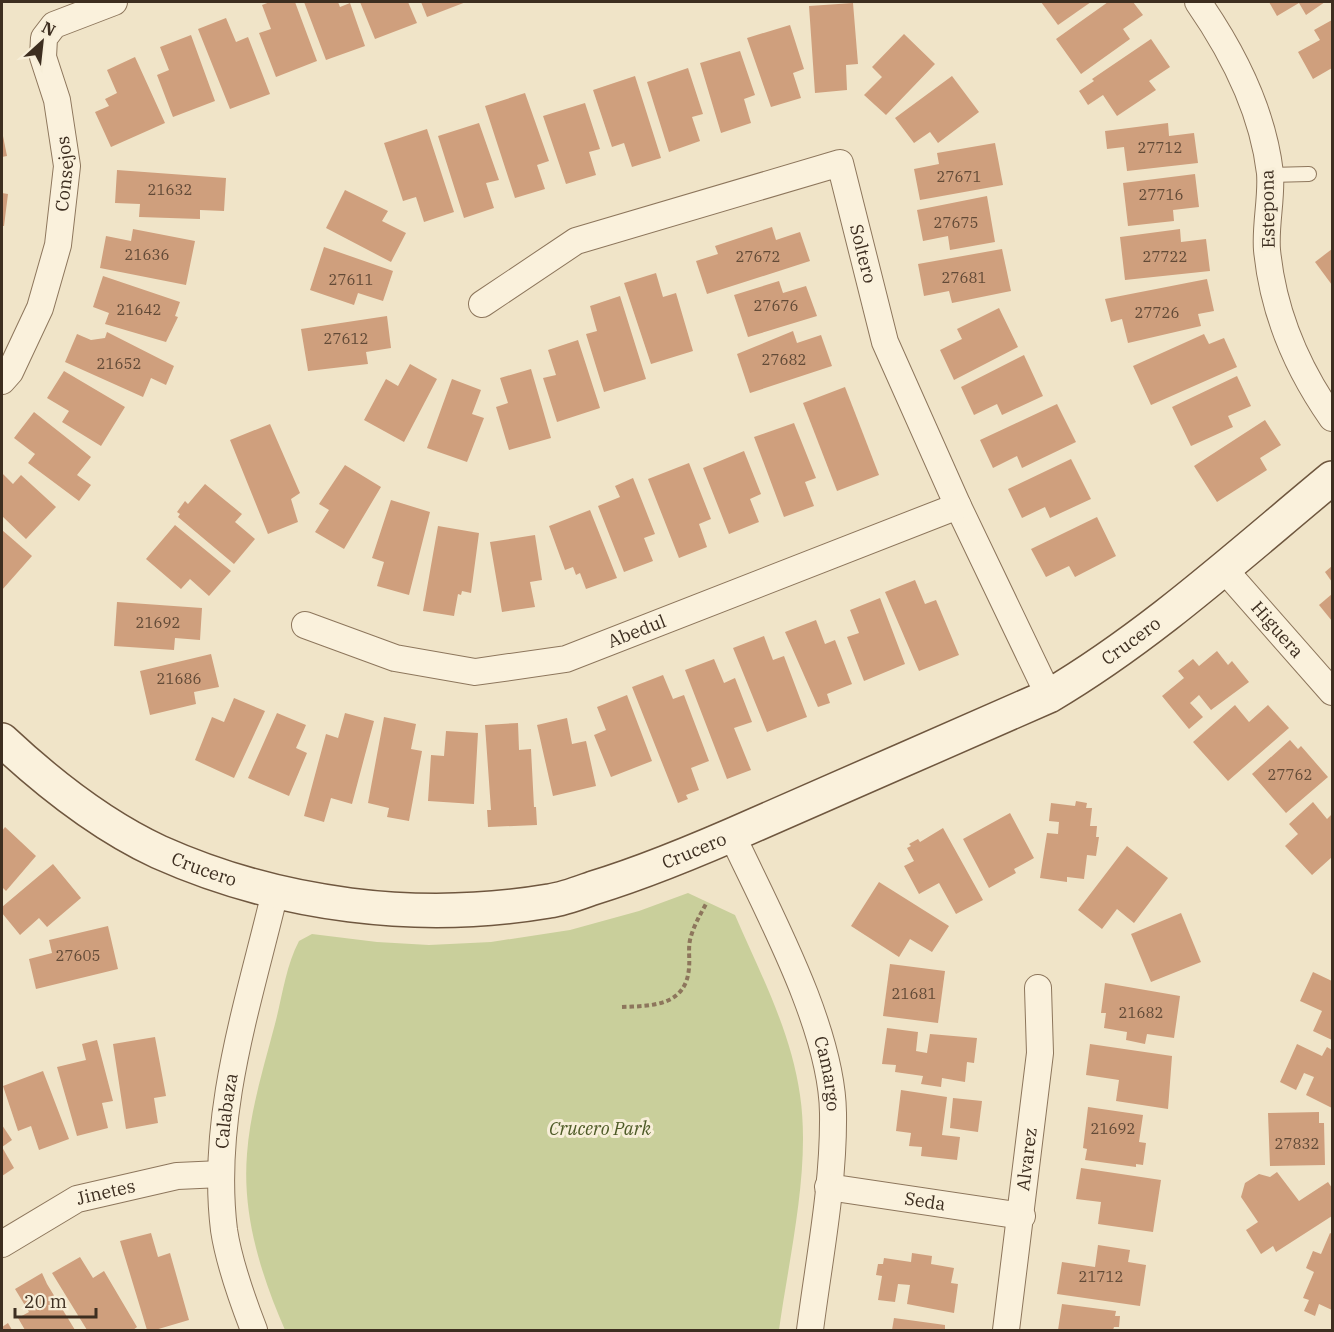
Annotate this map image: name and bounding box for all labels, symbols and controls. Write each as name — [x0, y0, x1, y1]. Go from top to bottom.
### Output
north arrow — [12, 12, 72, 72]
text: N — [39, 17, 59, 40]
street label: Consejos — [50, 134, 78, 213]
house number: 27712 — [1137, 138, 1183, 157]
house number: 27671 — [936, 167, 982, 186]
street label: Estepona — [1255, 169, 1280, 249]
house number: 21632 — [147, 180, 193, 199]
house number: 27716 — [1138, 185, 1184, 204]
house number: 27675 — [933, 213, 979, 232]
street label: Soltero — [845, 222, 882, 286]
house number: 21636 — [124, 245, 170, 264]
house number: 27672 — [735, 247, 781, 266]
house number: 27722 — [1142, 247, 1188, 266]
house number: 27681 — [941, 268, 987, 287]
house number: 27611 — [328, 270, 374, 289]
house number: 27676 — [753, 296, 799, 315]
house number: 21642 — [116, 300, 162, 319]
house number: 27726 — [1134, 303, 1180, 322]
house number: 27612 — [323, 329, 369, 348]
house number: 27682 — [761, 350, 807, 369]
house number: 21652 — [96, 354, 142, 373]
street label: Higuera — [1246, 596, 1309, 663]
street label: Abedul — [604, 609, 669, 653]
street label: Crucero — [1097, 612, 1165, 670]
house number: 21692 — [135, 613, 181, 632]
house number: 21686 — [156, 669, 202, 688]
house number: 27762 — [1267, 765, 1313, 784]
street label: Crucero — [658, 827, 730, 874]
street label: Crucero — [168, 847, 240, 891]
house number: 27605 — [55, 946, 101, 965]
house number: 21681 — [891, 984, 937, 1003]
house number: 21682 — [1118, 1003, 1164, 1022]
street label: Camargo — [809, 1033, 845, 1112]
street label: Calabaza — [210, 1071, 243, 1150]
park label: Crucero Park — [549, 1117, 652, 1140]
house number: 21692 — [1090, 1119, 1136, 1138]
street label: Alvarez — [1011, 1126, 1042, 1192]
house number: 27832 — [1274, 1134, 1320, 1153]
street label: Jinetes — [74, 1174, 137, 1210]
street label: Seda — [903, 1187, 947, 1215]
house number: 21712 — [1078, 1267, 1124, 1286]
scale bar — [15, 1281, 96, 1319]
text: 20 m — [24, 1290, 67, 1313]

